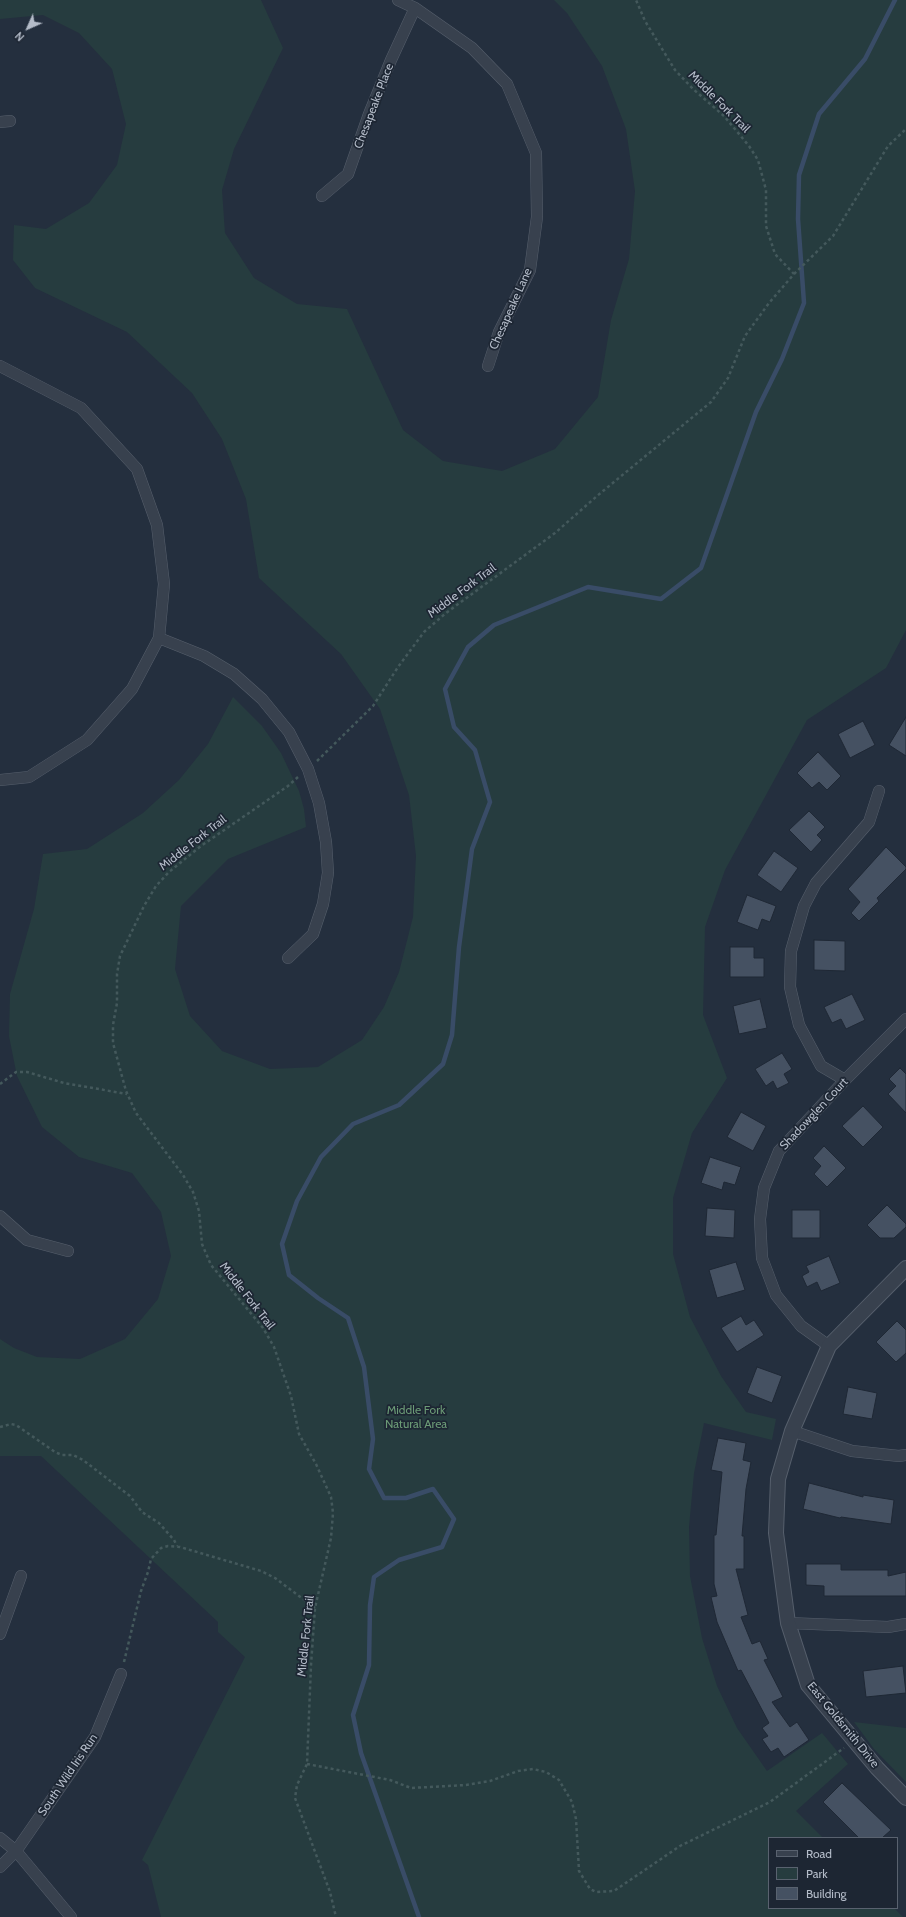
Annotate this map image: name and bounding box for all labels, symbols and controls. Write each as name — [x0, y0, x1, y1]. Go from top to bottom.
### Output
north arrow — [8, 8, 48, 48]
text: N — [12, 29, 27, 44]
street label: Chesapeake Place — [351, 61, 397, 151]
street label: Middle Fork Trail — [685, 68, 753, 136]
street label: Chesapeake Lane — [487, 266, 535, 352]
street label: Middle Fork Trail — [425, 561, 499, 621]
street label: Middle Fork Trail — [156, 812, 230, 874]
street label: Shadowglen Court — [777, 1075, 851, 1153]
street label: Middle Fork Trail — [216, 1259, 278, 1333]
park label: Middle Fork Natural Area — [385, 1403, 447, 1431]
street label: Middle Fork Trail — [295, 1595, 317, 1677]
street label: East Goldsmith Drive — [804, 1679, 882, 1771]
street label: South Wild Iris Run — [35, 1731, 101, 1819]
legend — [768, 1837, 898, 1909]
text: Road — [806, 1846, 832, 1861]
text: Park — [806, 1866, 828, 1881]
text: Building — [806, 1886, 847, 1901]

